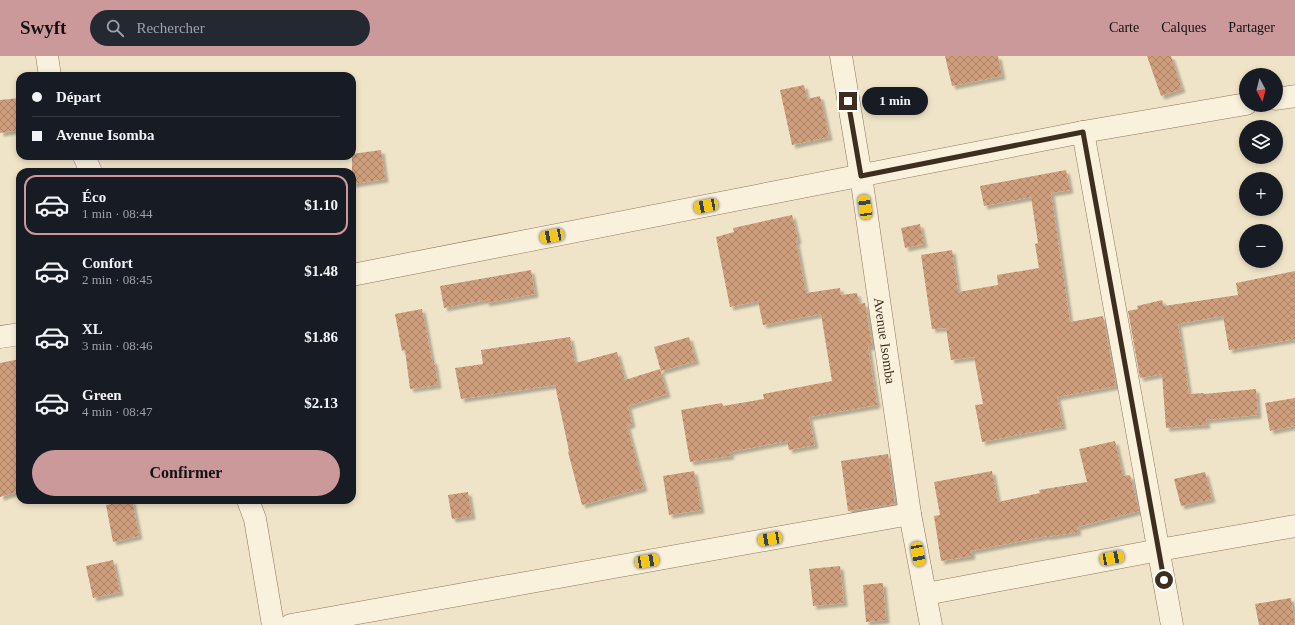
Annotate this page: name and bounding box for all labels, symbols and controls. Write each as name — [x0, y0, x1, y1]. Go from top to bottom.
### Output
search box — [90, 10, 370, 46]
text: Swyft — [20, 17, 66, 38]
icon: search — [104, 17, 126, 39]
text: Rechercher — [136, 20, 205, 36]
text: Carte — [1109, 20, 1139, 35]
text: Calques — [1161, 20, 1206, 35]
text: Partager — [1228, 20, 1275, 35]
north arrow — [1239, 68, 1283, 112]
map controls — [1239, 68, 1283, 268]
callout: 1 min — [862, 87, 928, 115]
text: Départ — [56, 89, 101, 105]
route end — [839, 92, 857, 110]
text: 1 min — [879, 93, 911, 108]
button: layers — [1239, 120, 1283, 164]
text: Avenue Isomba — [56, 127, 154, 143]
button: + — [1239, 172, 1283, 216]
icon: car — [34, 187, 70, 223]
text: Éco — [82, 189, 106, 205]
car — [857, 194, 873, 220]
text: $1.10 — [304, 197, 338, 213]
car — [693, 198, 719, 214]
text: 1 min · 08:44 — [82, 206, 152, 221]
button: − — [1239, 224, 1283, 268]
car — [539, 228, 565, 244]
icon: car — [34, 253, 70, 289]
text: Confort — [82, 255, 133, 271]
text: $1.48 — [304, 263, 338, 279]
text: 2 min · 08:45 — [82, 272, 152, 287]
street label: Avenue Isomba — [871, 296, 898, 386]
icon: car — [34, 319, 70, 355]
text: XL — [82, 321, 103, 337]
text: $1.86 — [304, 329, 338, 345]
text: 3 min · 08:46 — [82, 338, 152, 353]
icon: car — [34, 385, 70, 421]
text: Green — [82, 387, 122, 403]
text: $2.13 — [304, 395, 338, 411]
text: 4 min · 08:47 — [82, 404, 152, 419]
button: Confirmer — [32, 450, 340, 496]
car — [757, 531, 783, 547]
car — [910, 541, 926, 567]
car — [1099, 550, 1125, 566]
car — [634, 553, 660, 569]
route start — [1155, 571, 1173, 589]

